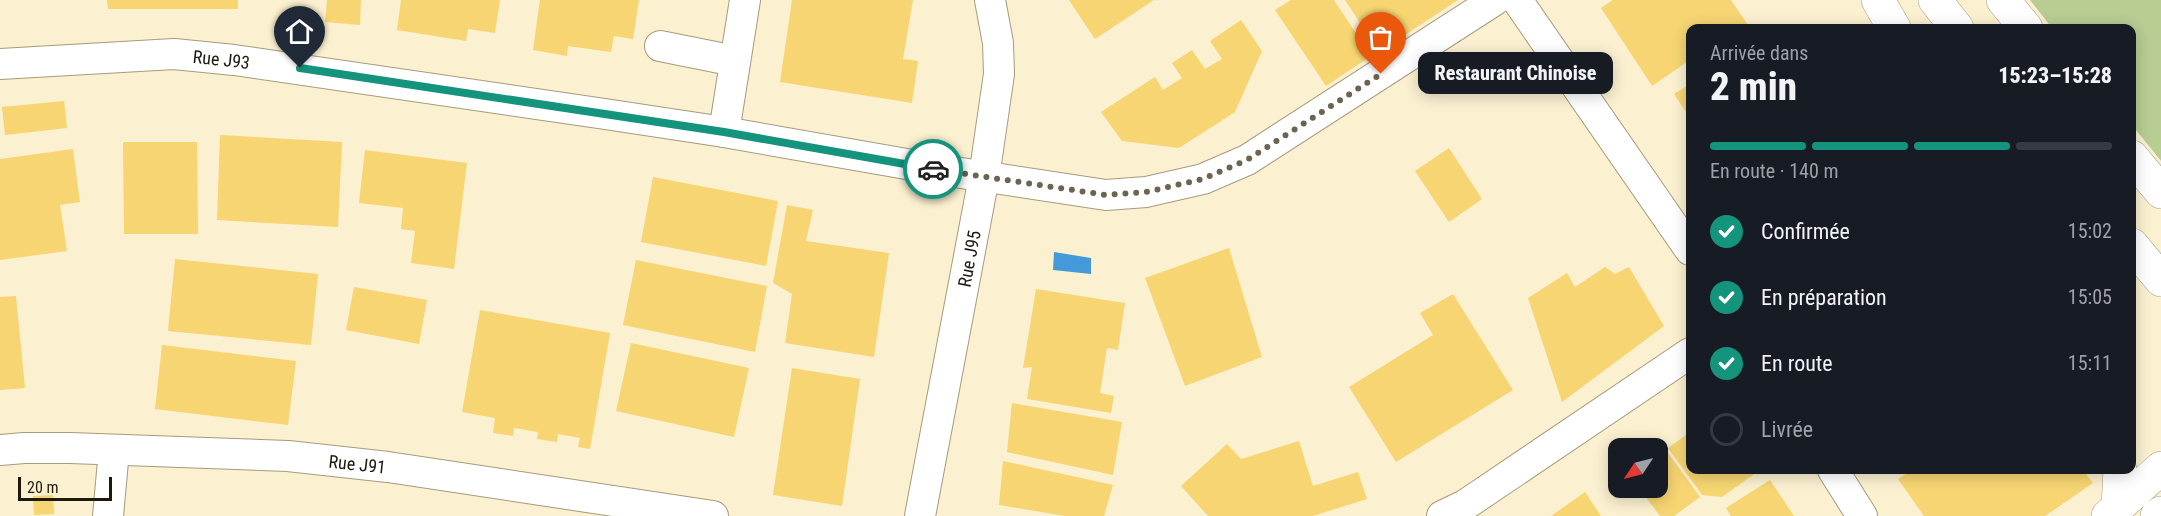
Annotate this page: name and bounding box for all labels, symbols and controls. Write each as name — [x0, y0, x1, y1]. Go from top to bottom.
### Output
pin — [274, 6, 325, 68]
pin — [1355, 12, 1406, 74]
icon: home — [283, 15, 316, 48]
icon: bag — [1364, 21, 1397, 54]
text: Arrivée dans — [1710, 41, 1808, 65]
street label: Rue J93 — [192, 45, 251, 73]
callout: Restaurant Chinoise — [1417, 53, 1612, 95]
text: Restaurant Chinoise — [1435, 61, 1596, 85]
text: 15:23–15:28 — [1998, 63, 2112, 88]
text: 2 min — [1710, 64, 1797, 110]
courier — [903, 139, 963, 199]
icon: car — [917, 153, 950, 186]
text: En route · 140 m — [1710, 159, 1838, 183]
icon: check — [1710, 215, 1743, 248]
text: Confirmée — [1761, 219, 1850, 244]
text: 15:02 — [2068, 219, 2112, 243]
street label: Rue J95 — [953, 228, 984, 289]
icon: check — [1710, 281, 1743, 314]
text: En préparation — [1761, 285, 1887, 310]
text: 15:05 — [2068, 285, 2112, 309]
icon: check — [1710, 347, 1743, 380]
text: En route — [1761, 351, 1833, 376]
text: 15:11 — [2068, 351, 2112, 375]
text: Livrée — [1761, 417, 1813, 442]
north arrow — [1608, 438, 1668, 498]
map controls — [1608, 438, 1668, 498]
street label: Rue J91 — [328, 450, 387, 477]
scale bar — [18, 474, 112, 502]
text: 20 m — [27, 478, 59, 497]

